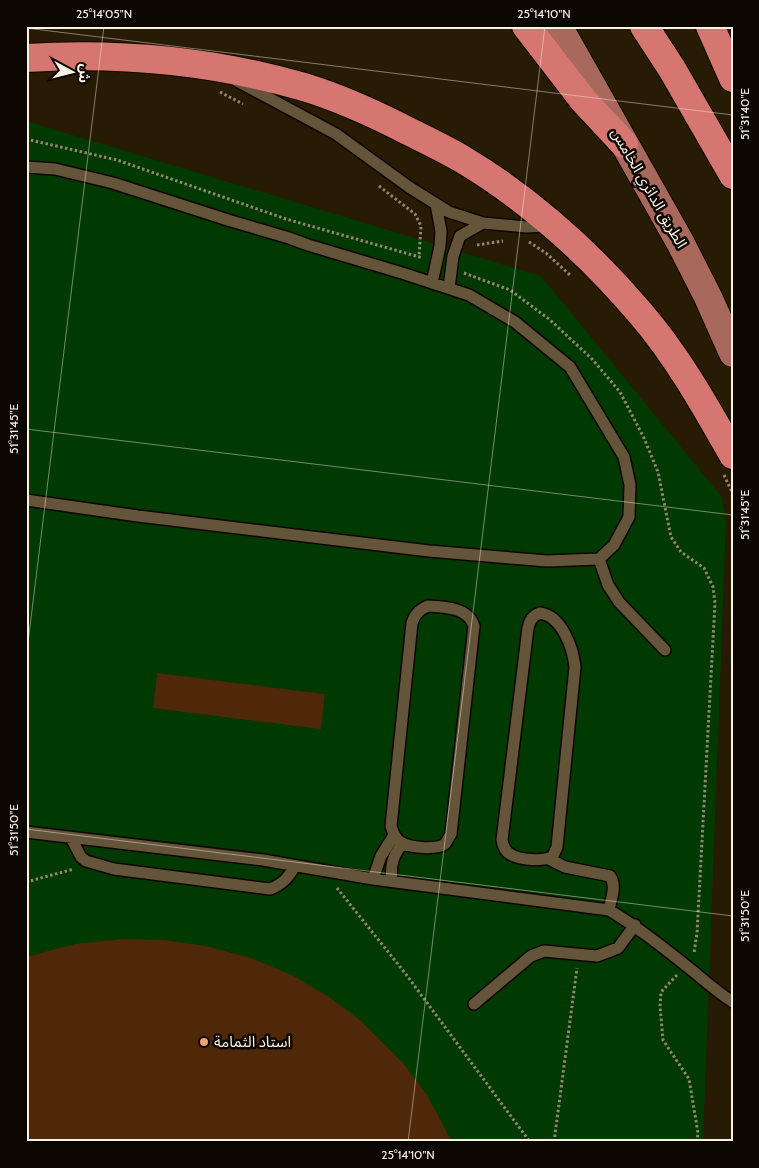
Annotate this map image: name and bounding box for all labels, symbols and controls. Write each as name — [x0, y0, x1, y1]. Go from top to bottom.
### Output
text: 25°14'05"N — [76, 6, 132, 21]
text: 25°14'10"N — [517, 6, 571, 21]
north arrow — [48, 48, 98, 98]
text: ش — [75, 63, 95, 84]
text: 51°31'40"E — [737, 88, 752, 140]
street label: الطريق الدائري الخامس — [605, 125, 691, 252]
text: 51°31'45"E — [6, 404, 21, 454]
text: 51°31'45"E — [737, 490, 752, 540]
text: 51°31'50"E — [6, 804, 21, 856]
text: 51°31'50"E — [737, 890, 752, 942]
place label: استاد الثمامة — [214, 1033, 291, 1051]
marker: استاد الثمامة — [198, 1036, 210, 1048]
text: 25°14'10"N — [381, 1147, 435, 1162]

